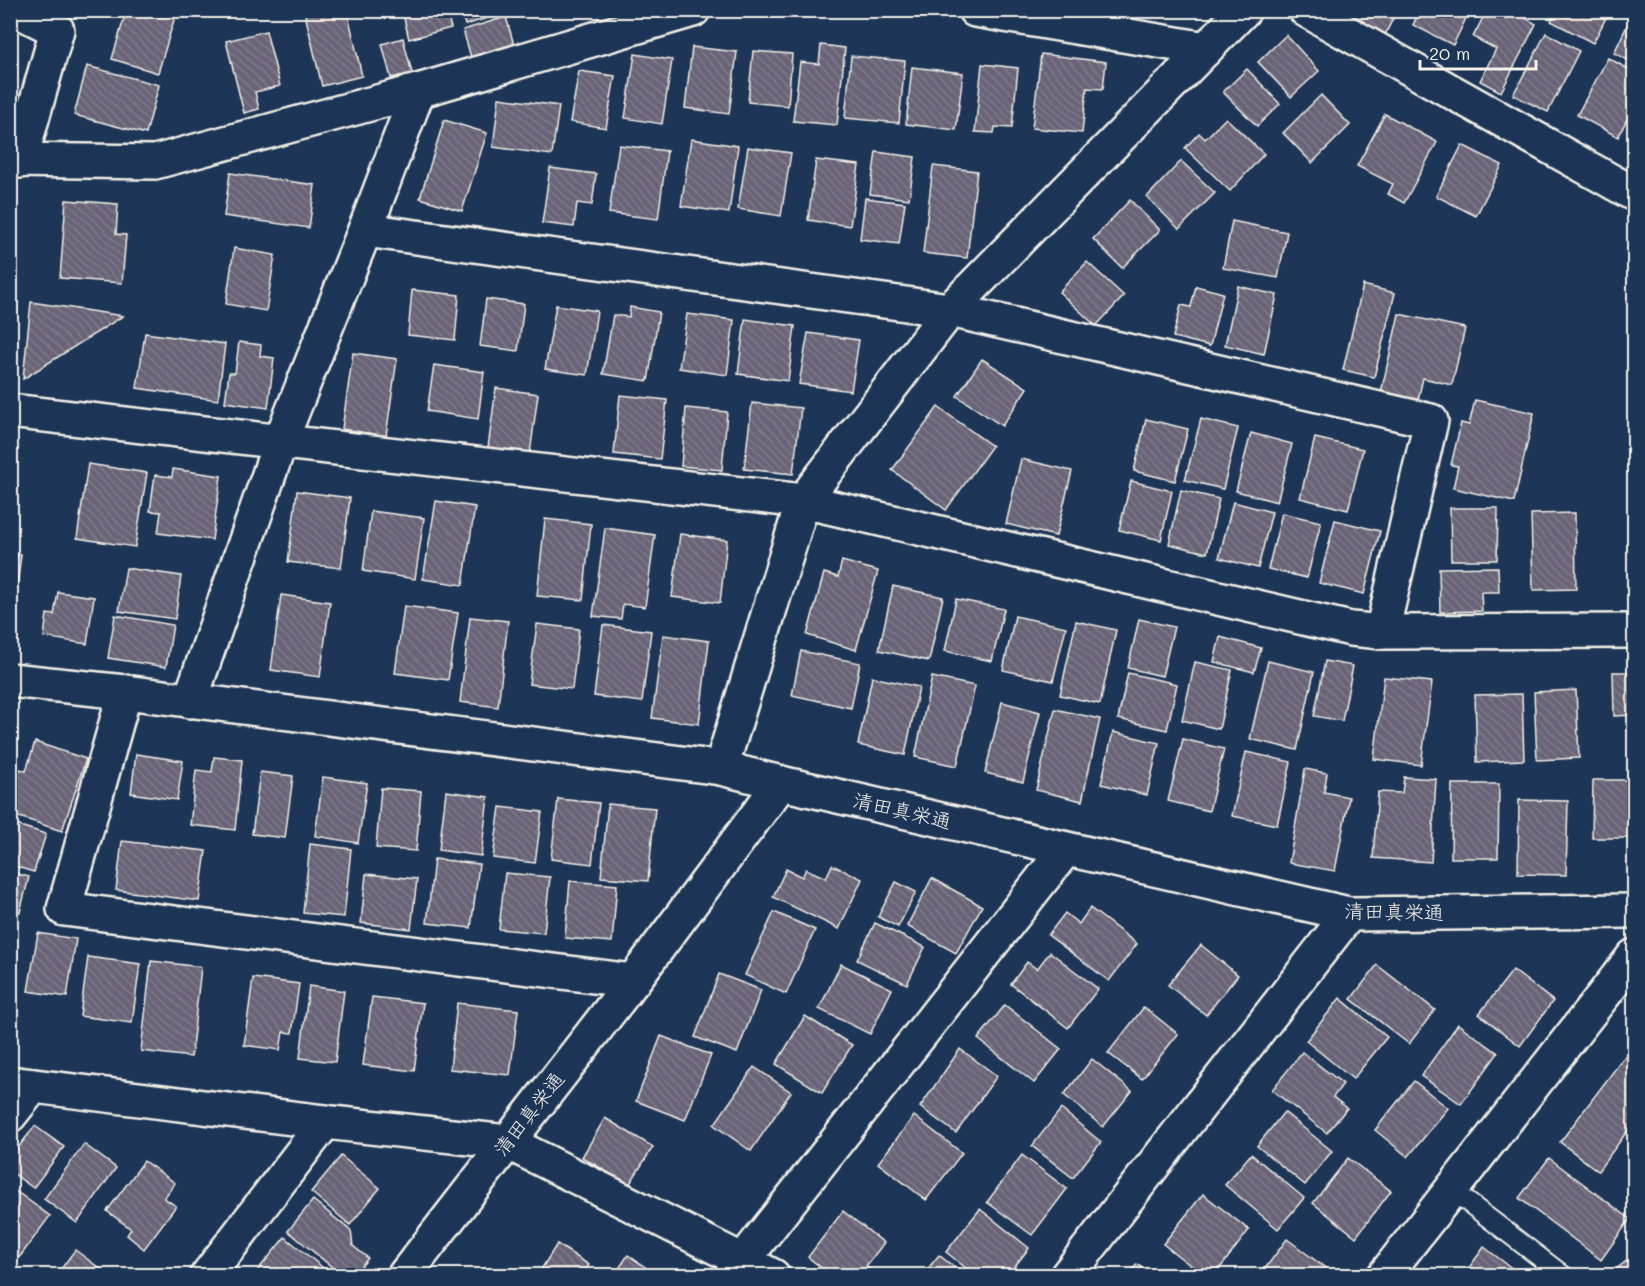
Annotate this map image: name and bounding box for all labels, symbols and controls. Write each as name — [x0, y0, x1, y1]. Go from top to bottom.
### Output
scale bar — [1420, 33, 1536, 71]
text: 20 m — [1429, 41, 1470, 65]
street label: 清田真栄通 — [851, 786, 954, 834]
street label: 清田真栄通 — [1344, 897, 1444, 925]
street label: 清田真栄通 — [487, 1066, 569, 1161]

